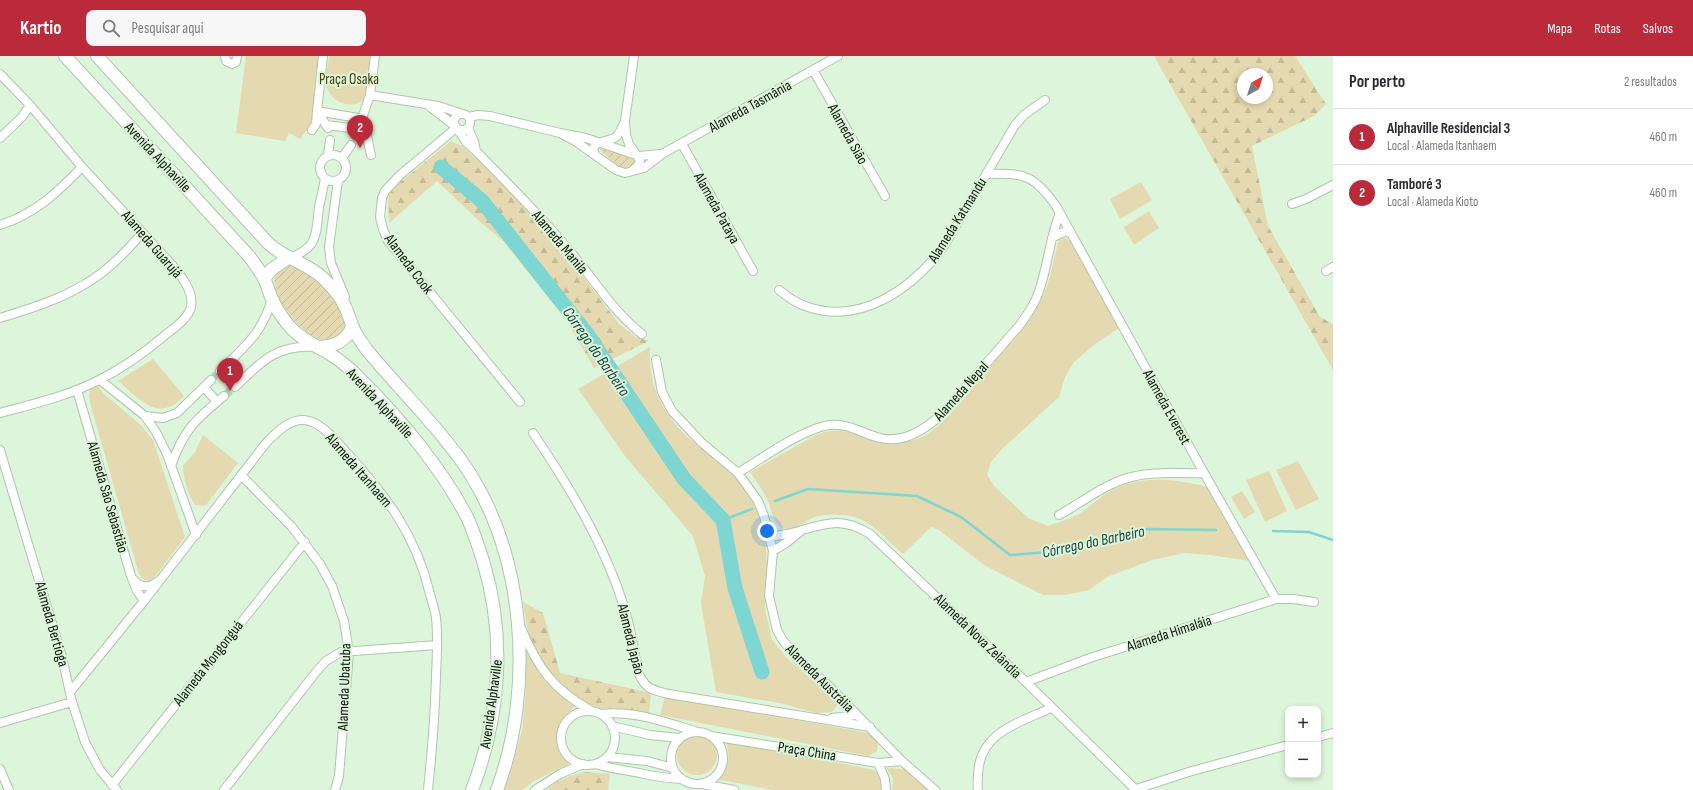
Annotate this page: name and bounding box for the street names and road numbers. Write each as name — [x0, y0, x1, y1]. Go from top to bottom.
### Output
street label: Alameda Tasmânia — [705, 76, 795, 138]
street label: Alameda Sião — [823, 100, 872, 168]
street label: Avenida Alphaville — [119, 117, 195, 197]
street label: Alameda Pataya — [689, 168, 744, 247]
street label: Alameda Katmandu — [923, 174, 991, 267]
street label: Alameda Guarujá — [116, 206, 186, 282]
street label: Alameda Manila — [527, 206, 592, 278]
street label: Alameda Cook — [379, 230, 438, 298]
street label: Alameda Nepal — [929, 358, 993, 426]
street label: Avenida Alphaville — [341, 363, 417, 443]
street label: Alameda Everest — [1138, 365, 1195, 449]
street label: Alameda Itanhaem — [320, 428, 396, 512]
street label: Alameda São Sebastião — [82, 438, 133, 555]
street label: Alameda Bertioga — [30, 578, 73, 669]
street label: Alameda Nova Zelândia — [929, 589, 1026, 683]
street label: Alameda Japão — [612, 601, 648, 677]
street label: Alameda Himaláia — [1123, 611, 1214, 656]
street label: Alameda Mongonguá — [168, 617, 248, 711]
street label: Alameda Austrália — [781, 639, 858, 717]
street label: Alameda Ubatuba — [333, 643, 356, 732]
street label: Avenida Alphaville — [476, 658, 507, 751]
street label: Praça China — [776, 738, 838, 766]

